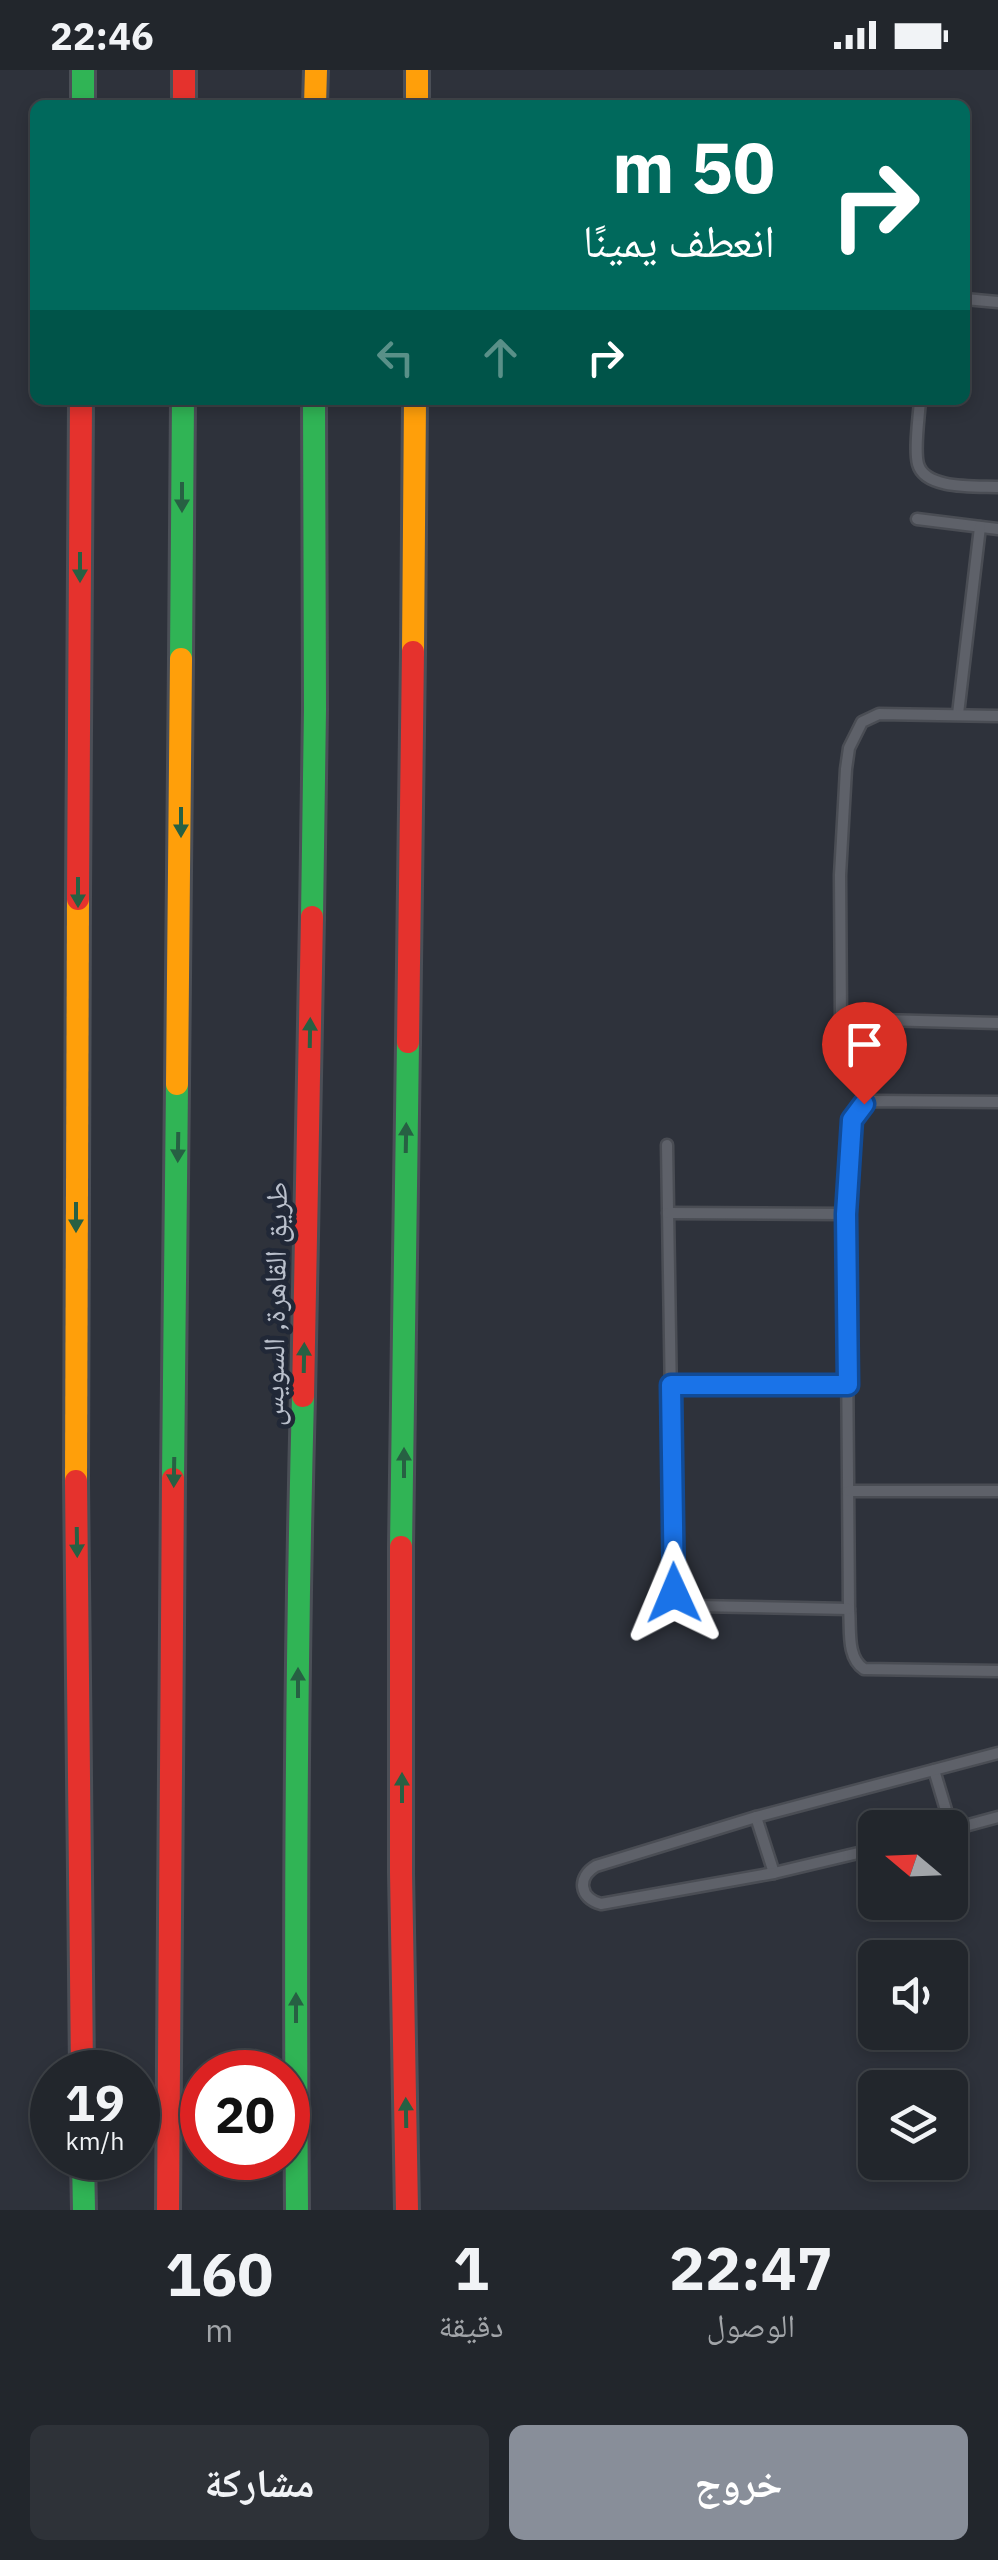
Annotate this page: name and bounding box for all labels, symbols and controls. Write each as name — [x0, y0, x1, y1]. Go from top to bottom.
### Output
text: 22:46 — [50, 11, 154, 60]
text: 50 m — [612, 121, 775, 212]
icon: right — [810, 140, 940, 270]
text: انعطف يمينًا — [583, 211, 775, 269]
icon: left — [368, 330, 423, 385]
icon: ahead — [473, 330, 528, 385]
icon: right — [578, 330, 633, 385]
one-way arrow — [174, 482, 190, 514]
one-way arrow — [72, 552, 88, 584]
one-way arrow — [173, 807, 189, 839]
one-way arrow — [70, 877, 86, 909]
pin — [822, 1002, 907, 1105]
one-way arrow — [303, 1016, 319, 1048]
icon: arrive — [837, 1017, 892, 1072]
one-way arrow — [398, 1121, 414, 1153]
one-way arrow — [170, 1132, 186, 1164]
street label: طريق القاهرة, السويس — [252, 1181, 295, 1426]
one-way arrow — [67, 1202, 83, 1234]
one-way arrow — [296, 1341, 312, 1373]
one-way arrow — [396, 1446, 412, 1478]
one-way arrow — [166, 1457, 182, 1489]
one-way arrow — [69, 1527, 85, 1559]
position arrow — [622, 1541, 726, 1645]
one-way arrow — [290, 1666, 306, 1698]
one-way arrow — [394, 1771, 410, 1803]
north arrow — [858, 1810, 968, 1920]
map controls — [858, 1810, 968, 2180]
button: sound — [858, 1940, 968, 2050]
one-way arrow — [287, 1991, 303, 2023]
speed limit sign: 20 — [180, 2050, 310, 2180]
text: 19 — [65, 2070, 125, 2135]
button: layers — [858, 2070, 968, 2180]
one-way arrow — [397, 2096, 413, 2128]
text: km/h — [66, 2124, 124, 2157]
text: 1 — [453, 2228, 489, 2307]
text: 22:47 — [669, 2228, 833, 2307]
text: 160 — [165, 2234, 273, 2313]
text: دقيقة — [439, 2304, 504, 2346]
text: الوصول — [707, 2304, 795, 2346]
text: m — [205, 2309, 233, 2351]
button: مشاركة — [30, 2425, 489, 2540]
button: خروج — [509, 2425, 968, 2540]

